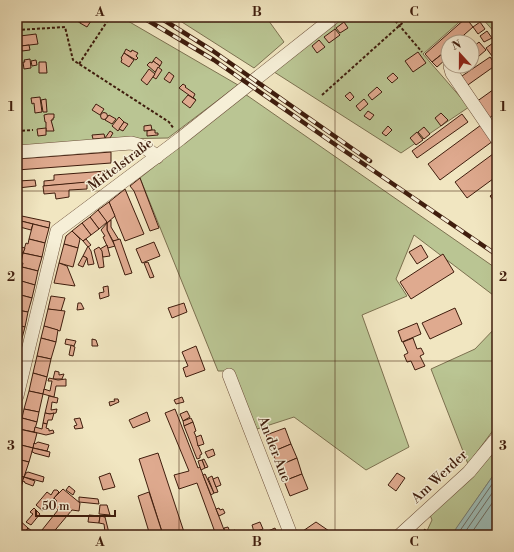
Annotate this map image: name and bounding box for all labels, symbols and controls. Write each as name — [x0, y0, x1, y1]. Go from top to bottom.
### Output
text: A — [94, 4, 105, 20]
text: B — [252, 4, 262, 20]
text: C — [409, 4, 419, 20]
north arrow — [440, 34, 480, 74]
text: N — [450, 37, 464, 54]
text: 1 — [8, 99, 15, 115]
text: 1 — [500, 99, 507, 115]
street label: Mittelstraße — [84, 134, 157, 195]
text: 2 — [7, 269, 15, 285]
text: 2 — [499, 269, 507, 285]
street label: An der Aue — [253, 413, 295, 485]
text: 3 — [7, 438, 15, 454]
text: 3 — [499, 438, 507, 454]
street label: Am Werder — [407, 446, 472, 508]
scale bar — [36, 492, 115, 518]
text: 50 m — [42, 499, 70, 514]
text: A — [94, 534, 105, 550]
text: B — [252, 534, 262, 550]
text: C — [409, 534, 419, 550]

